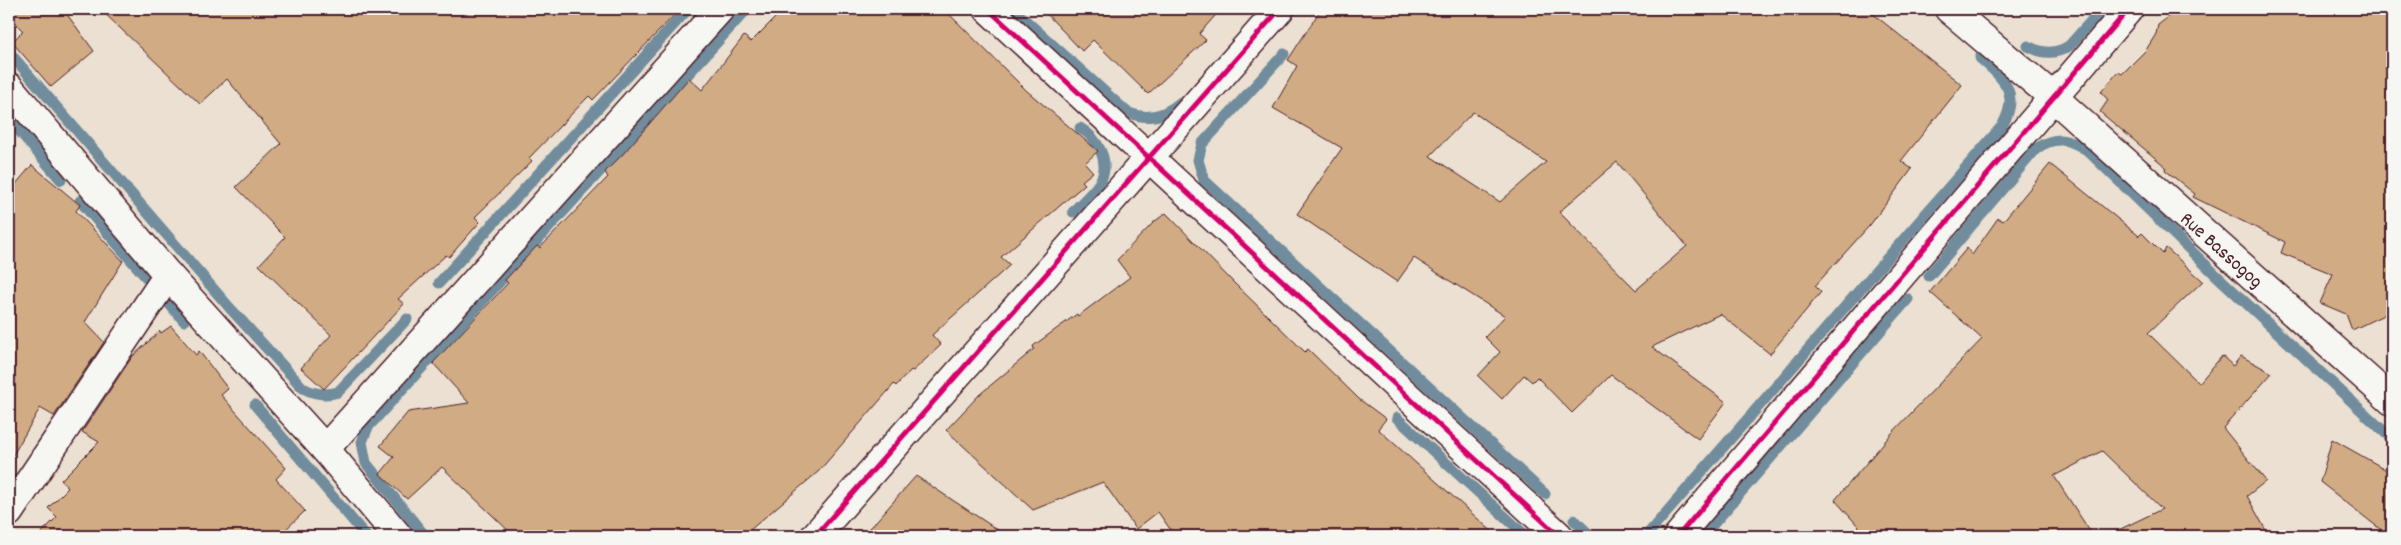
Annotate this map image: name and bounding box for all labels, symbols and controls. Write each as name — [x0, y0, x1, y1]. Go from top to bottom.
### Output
street label: Rue Bassogog — [2173, 207, 2268, 296]

